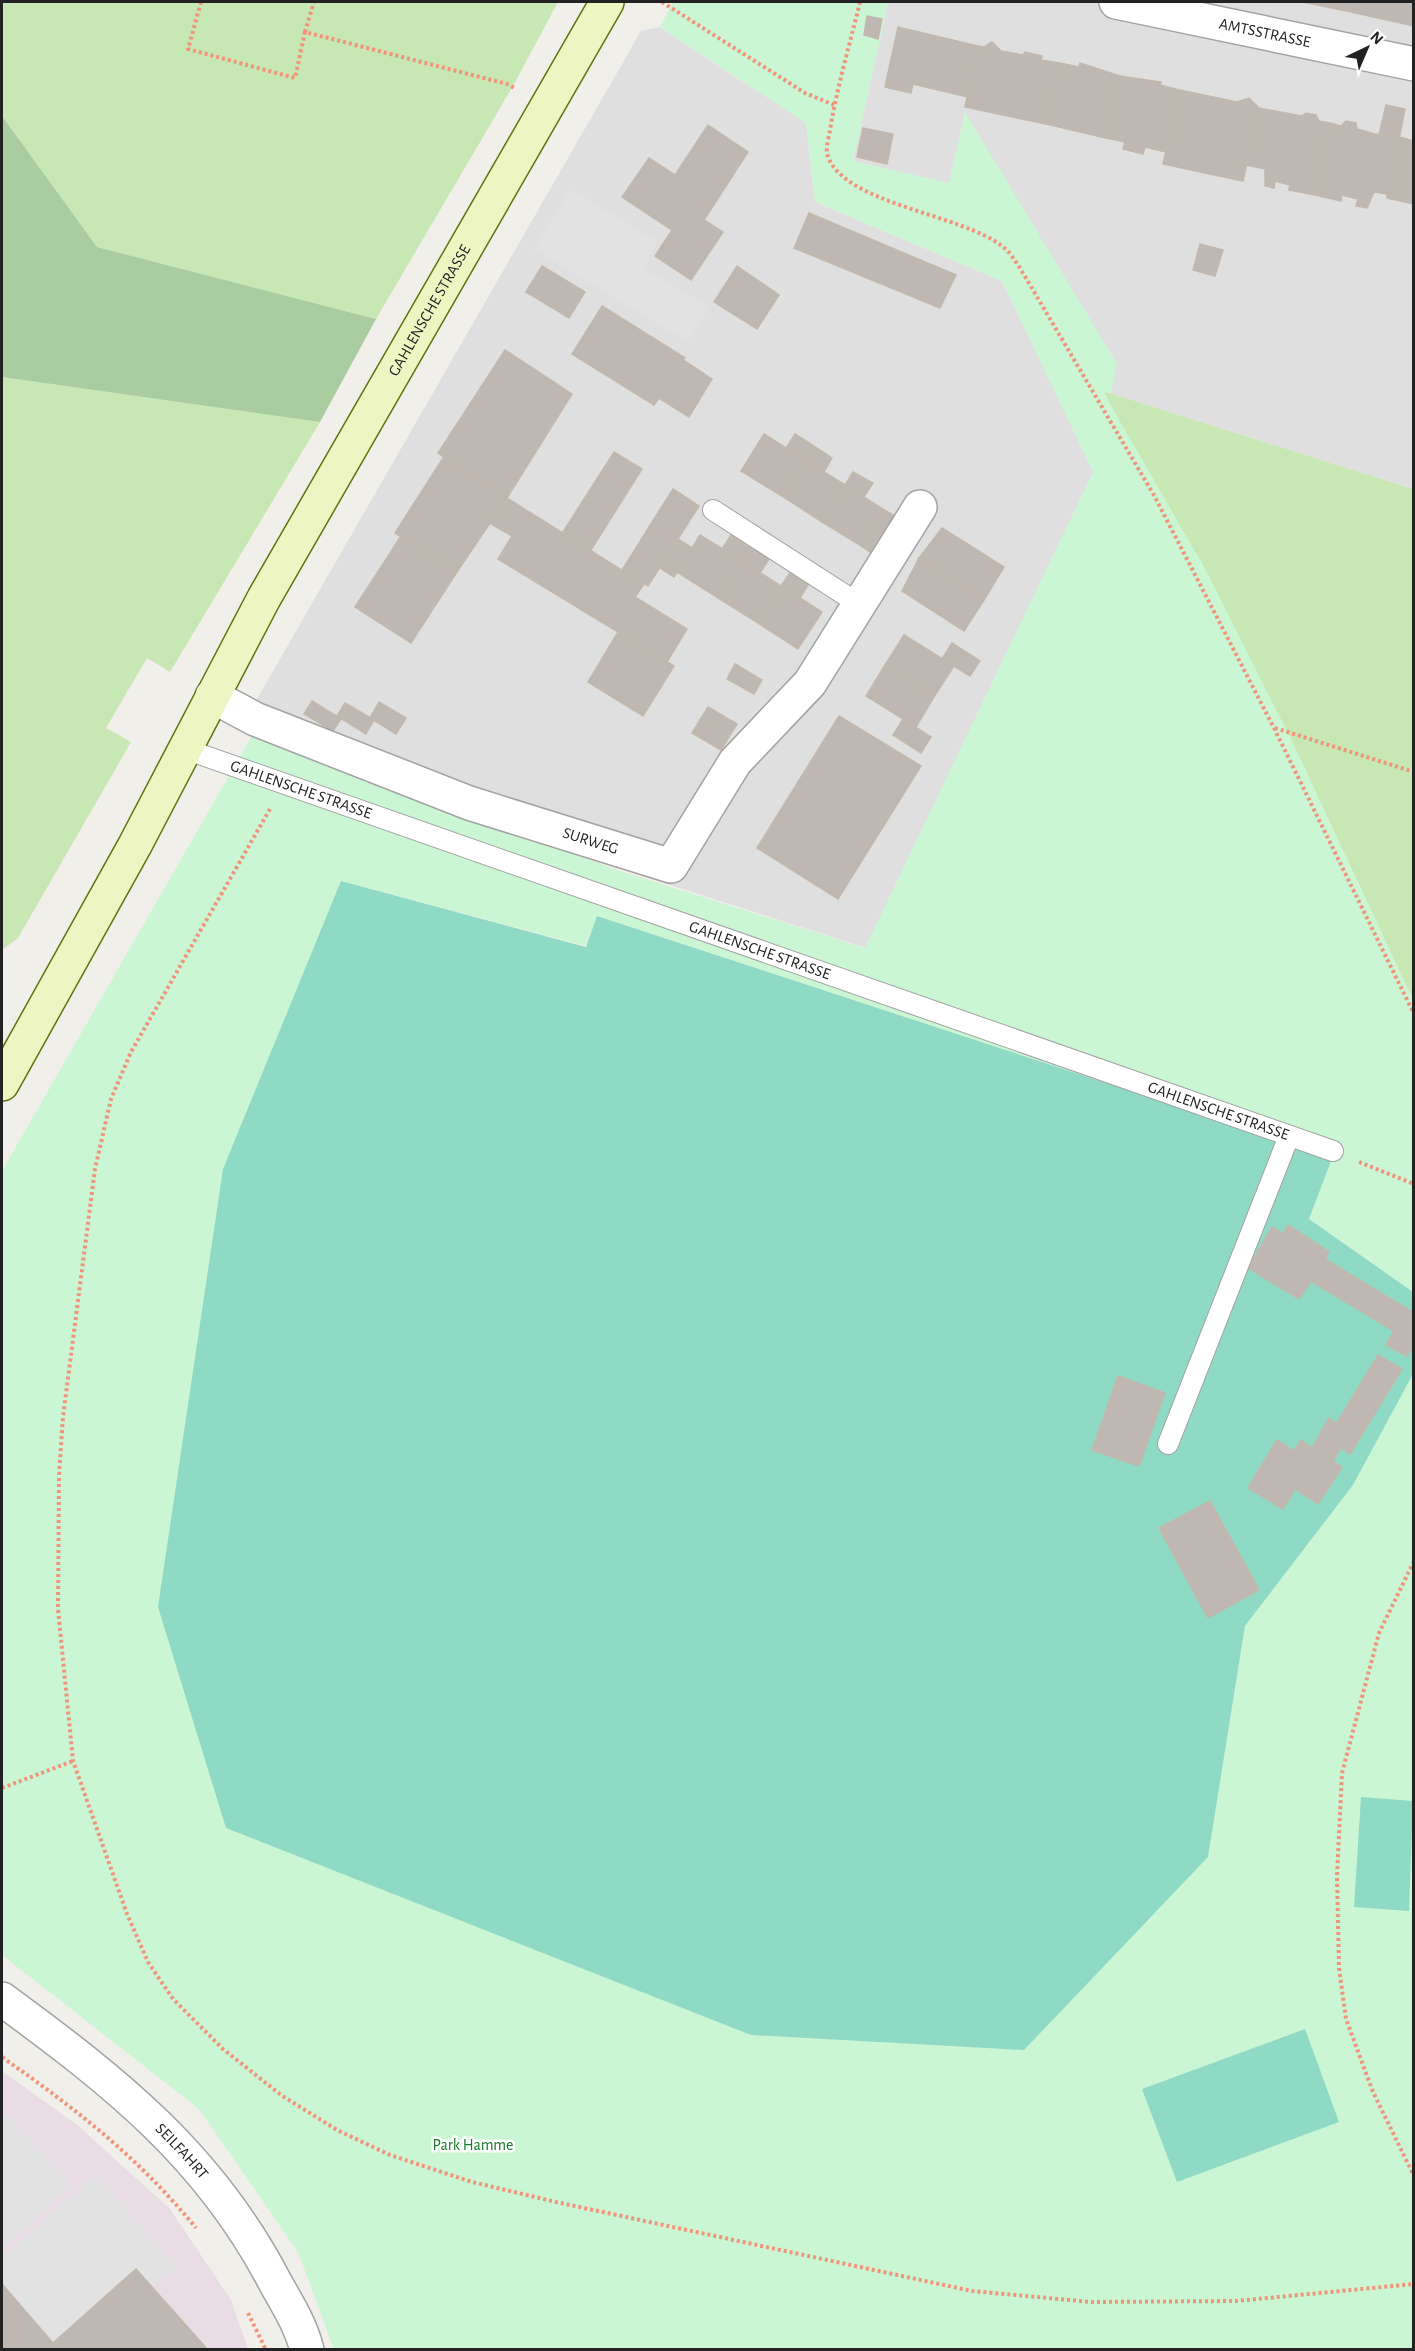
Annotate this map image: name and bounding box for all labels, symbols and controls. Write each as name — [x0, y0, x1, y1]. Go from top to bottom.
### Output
street label: AMTSSTRASSE — [1218, 16, 1312, 50]
north arrow — [1337, 18, 1397, 78]
text: N — [1367, 28, 1386, 48]
street label: GAHLENSCHE STRASSE — [386, 242, 474, 379]
street label: GAHLENSCHE STRASSE — [228, 758, 374, 822]
street label: SURWEG — [561, 825, 620, 857]
street label: GAHLENSCHE STRASSE — [687, 918, 833, 982]
street label: GAHLENSCHE STRASSE — [1146, 1079, 1291, 1143]
street label: SEILFAHRT — [152, 2120, 211, 2182]
park label: Park Hamme — [433, 2137, 513, 2153]

